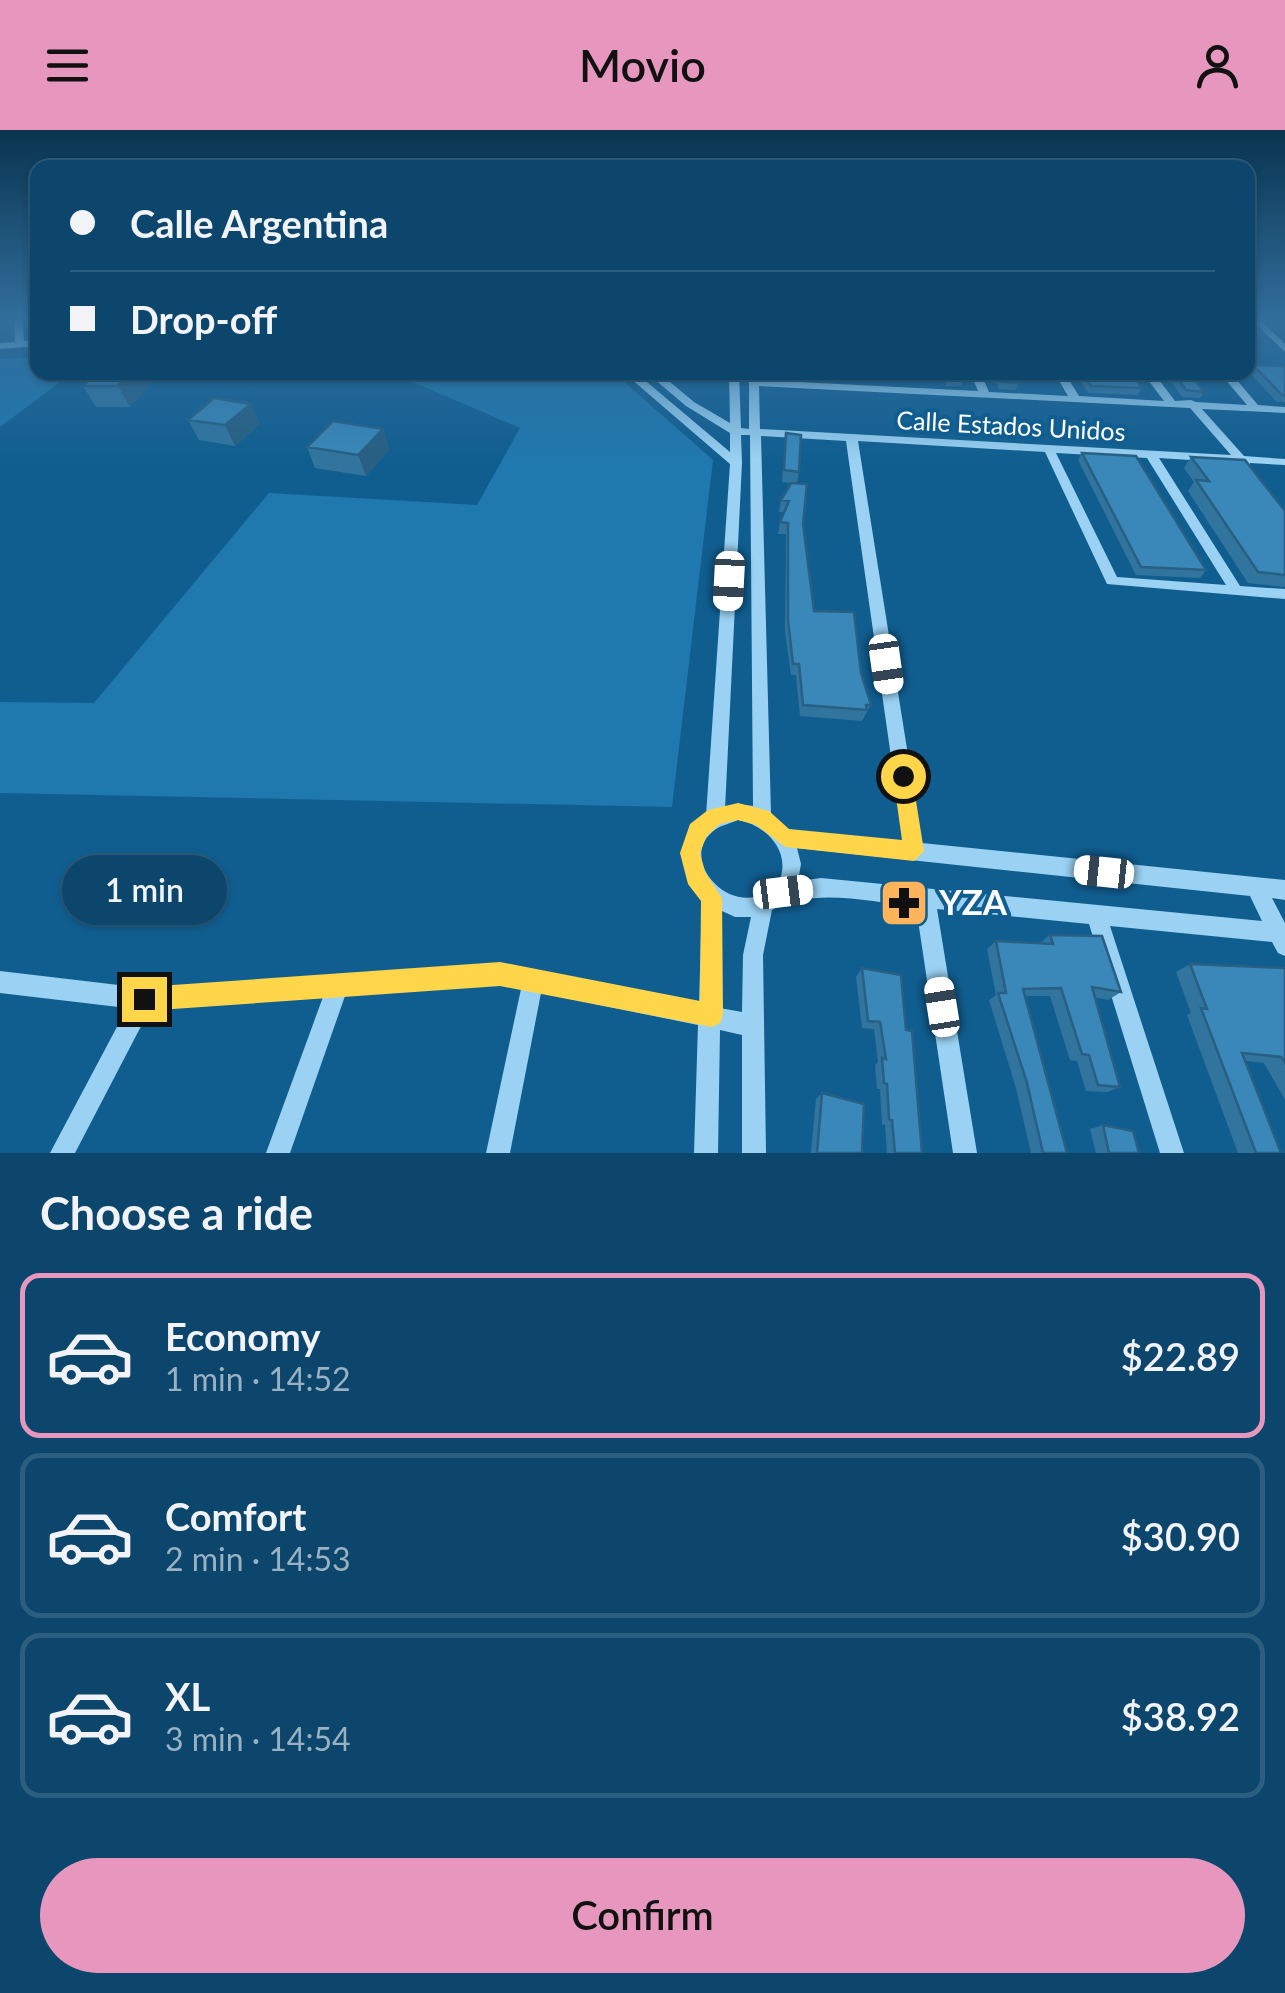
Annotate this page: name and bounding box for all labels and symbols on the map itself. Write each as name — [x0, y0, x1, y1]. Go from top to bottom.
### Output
street label: Calle Estados Unidos — [896, 404, 1126, 446]
car — [712, 550, 746, 612]
car — [867, 632, 905, 696]
route start — [881, 754, 926, 799]
callout: 1 min — [62, 854, 226, 924]
car — [1073, 854, 1135, 890]
car — [751, 873, 815, 911]
pharmacy icon: YZA — [878, 877, 930, 929]
place label: YZA — [938, 880, 1008, 922]
car — [922, 975, 962, 1039]
route end — [122, 977, 167, 1022]

